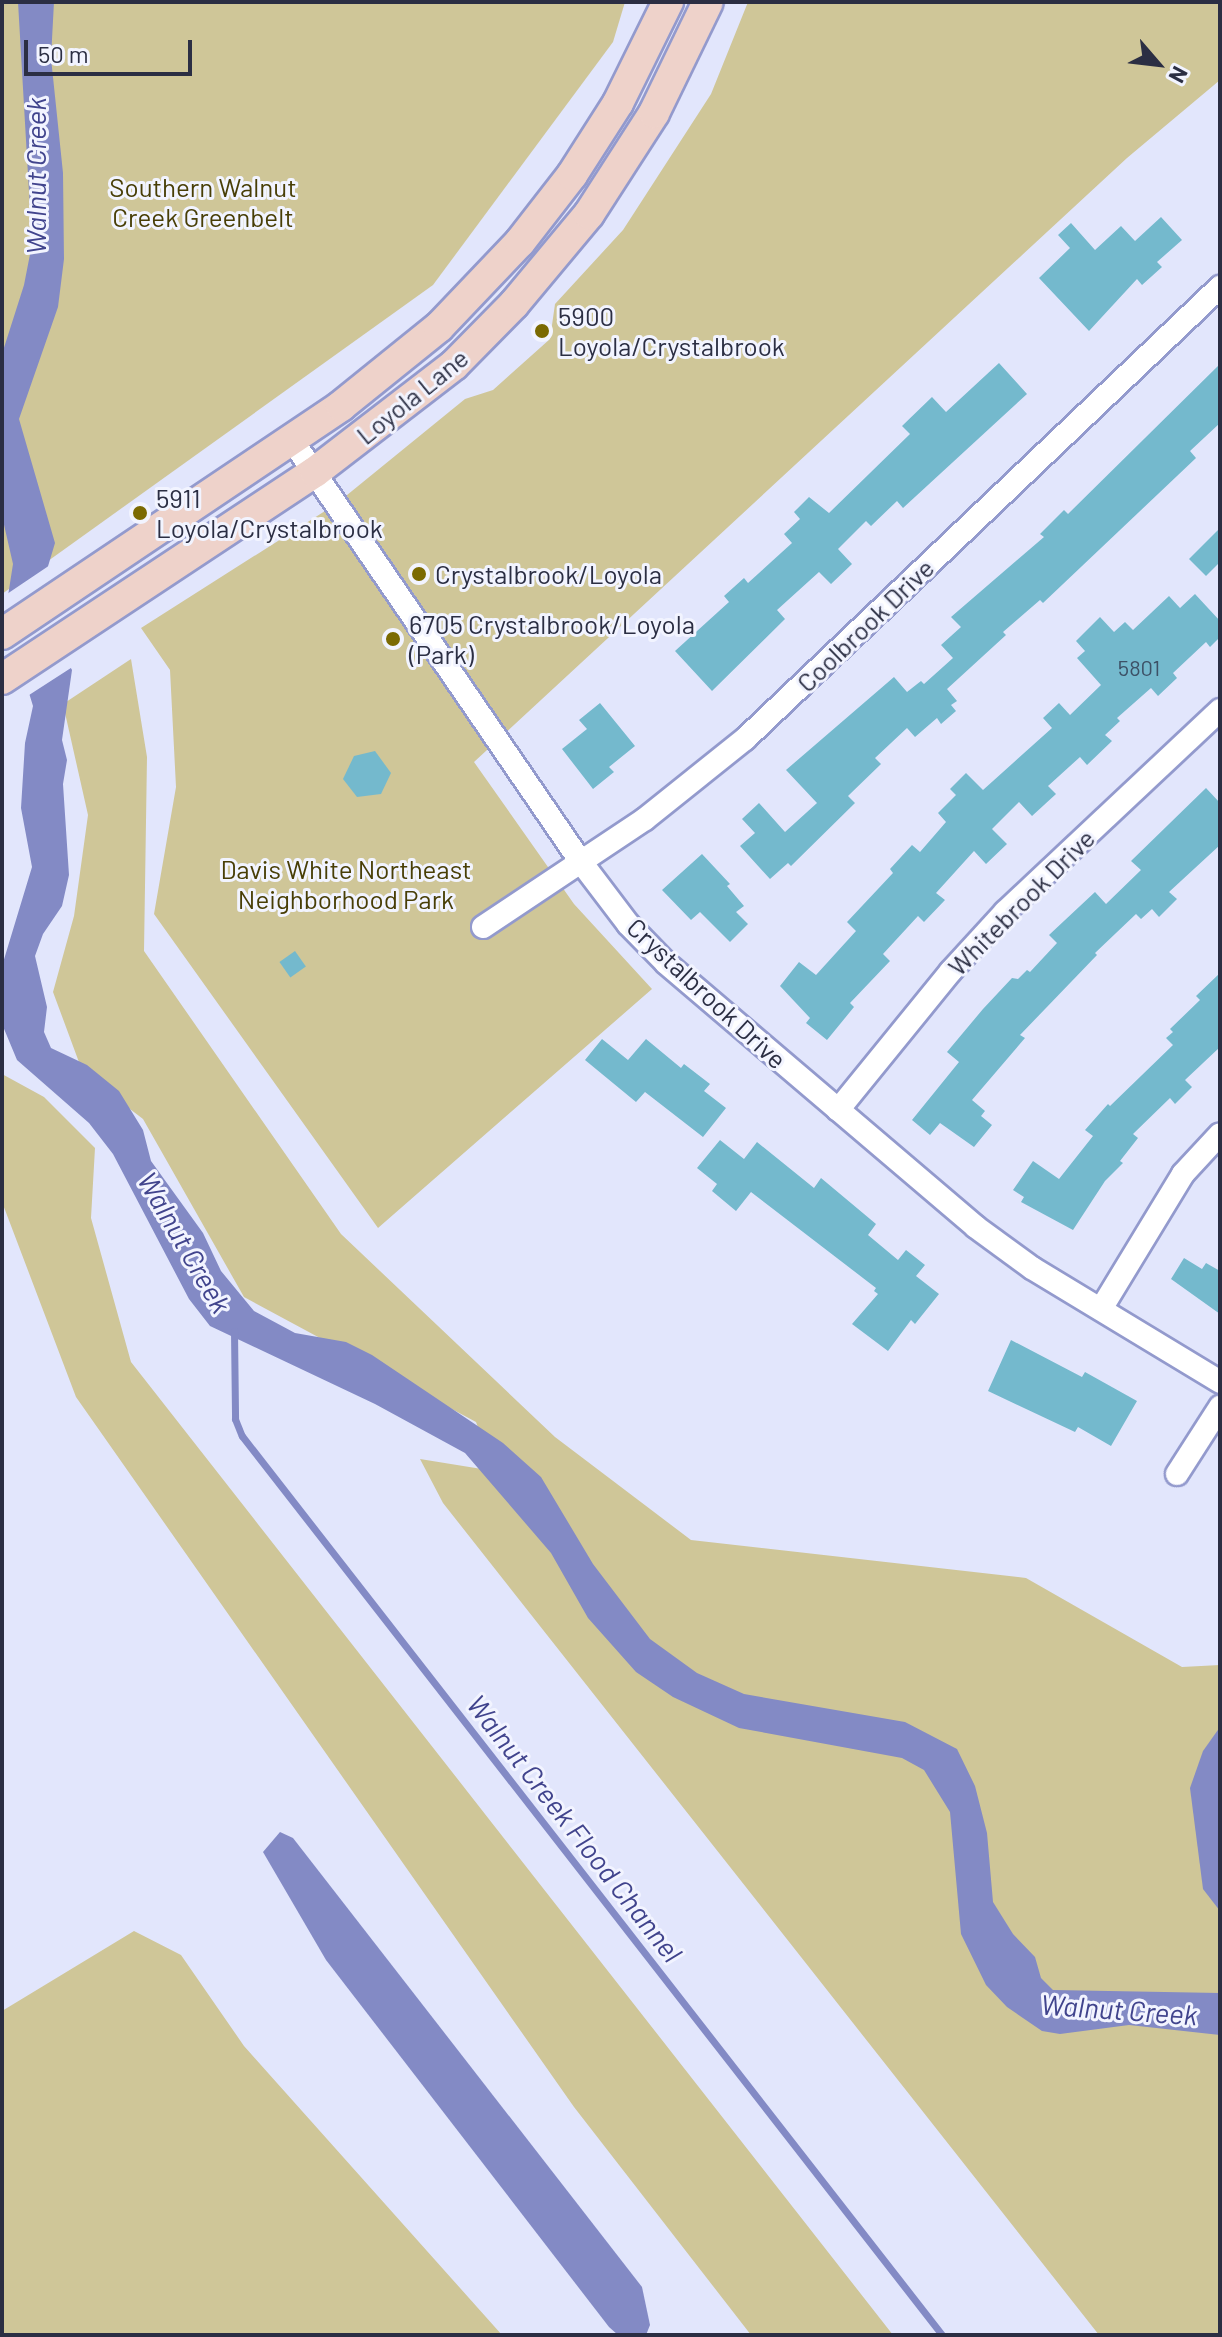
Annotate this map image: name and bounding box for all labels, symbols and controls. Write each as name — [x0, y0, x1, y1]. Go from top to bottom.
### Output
scale bar — [28, 24, 196, 74]
north arrow — [1118, 24, 1198, 104]
text: 50 m — [38, 39, 89, 68]
text: N — [1164, 63, 1194, 88]
water label: Walnut Creek — [18, 97, 52, 255]
park label: Southern Walnut Creek Greenbelt — [109, 171, 297, 232]
place label: 5900 Loyola/Crystalbrook — [558, 300, 785, 362]
marker: 5900 Loyola/Crystalbrook — [533, 322, 551, 340]
street label: Loyola Lane — [350, 342, 474, 450]
place label: 5911 Loyola/Crystalbrook — [156, 482, 383, 544]
marker: 5911 Loyola/Crystalbrook — [131, 504, 149, 522]
street label: Coolbrook Drive — [790, 552, 940, 698]
place label: Crystalbrook/Loyola — [435, 558, 662, 590]
marker: Crystalbrook/Loyola — [410, 565, 428, 583]
place label: 6705 Crystalbrook/Loyola (Park) — [409, 608, 695, 670]
marker: 6705 Crystalbrook/Loyola (Park) — [384, 630, 402, 648]
house number: 5801 — [1118, 655, 1160, 681]
street label: Whitebrook Drive — [941, 822, 1101, 982]
park label: Davis White Northeast Neighborhood Park — [220, 853, 472, 914]
street label: Crystalbrook Drive — [621, 911, 793, 1075]
water label: Walnut Creek — [131, 1166, 239, 1318]
water label: Walnut Creek Flood Channel — [460, 1688, 690, 1968]
water label: Walnut Creek — [1039, 1987, 1199, 2031]

